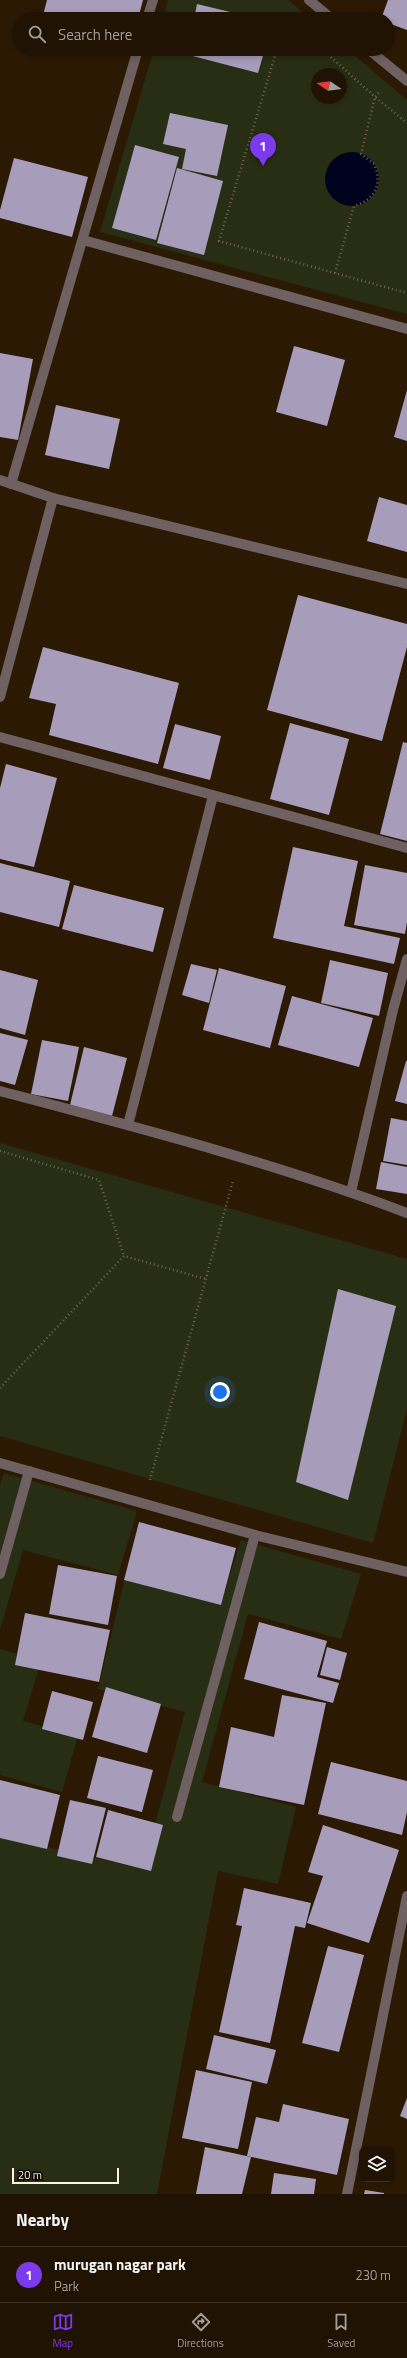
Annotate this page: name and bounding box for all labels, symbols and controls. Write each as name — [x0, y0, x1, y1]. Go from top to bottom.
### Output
search box — [12, 12, 395, 56]
icon: search — [26, 23, 48, 45]
text: Search here — [58, 23, 132, 46]
north arrow — [311, 68, 347, 104]
pin: 1 — [250, 133, 276, 166]
your location — [210, 1382, 230, 1402]
map controls — [359, 2146, 395, 2182]
button: layers — [359, 2146, 395, 2182]
scale bar — [12, 2166, 119, 2185]
text: 20 m — [18, 2167, 42, 2183]
text: Nearby — [16, 2207, 69, 2233]
text: murugan nagar park — [54, 2253, 186, 2276]
text: 1 — [25, 2265, 33, 2285]
text: 230 m — [355, 2265, 391, 2285]
text: Park — [54, 2276, 79, 2296]
tab: Map — [52, 2311, 74, 2351]
tab: Directions — [177, 2311, 224, 2351]
tab: Saved — [327, 2311, 355, 2351]

